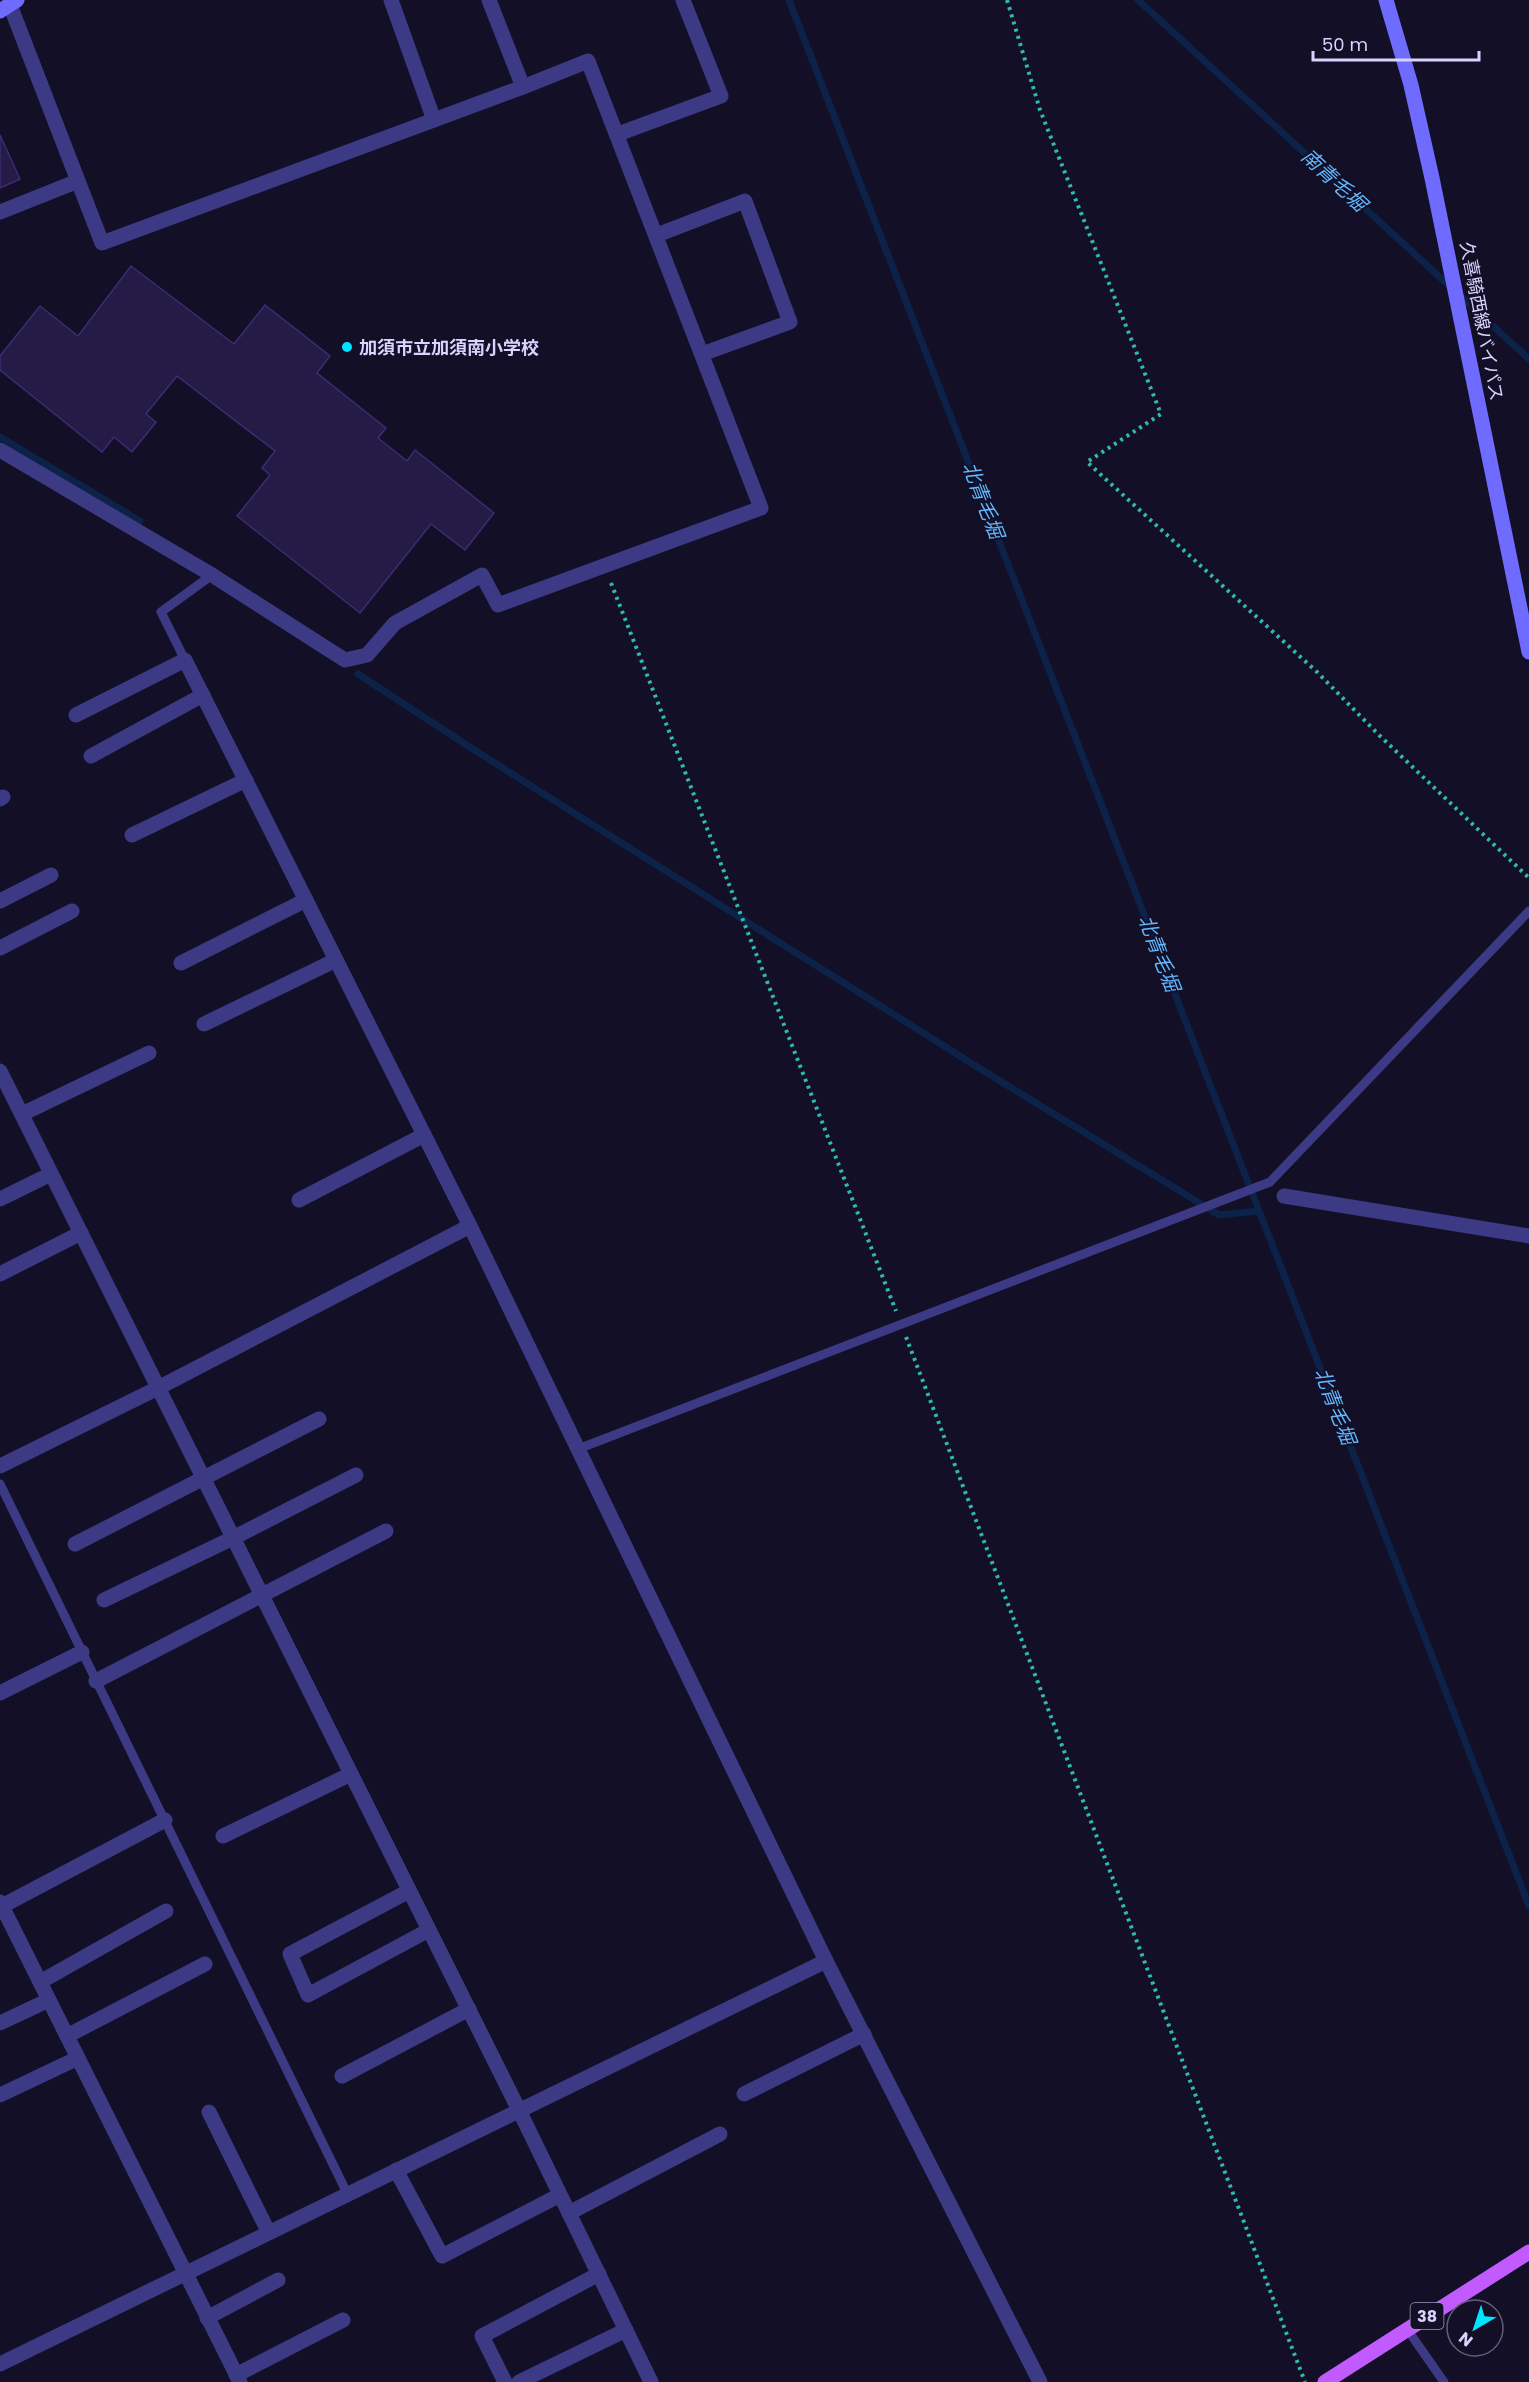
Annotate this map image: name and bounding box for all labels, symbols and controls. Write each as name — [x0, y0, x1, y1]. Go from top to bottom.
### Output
scale bar — [1313, 24, 1480, 62]
text: 50 m — [1322, 32, 1368, 57]
water label: 南青毛堀 — [1295, 142, 1375, 220]
street label: 久喜騎西線バイパス — [1454, 239, 1510, 403]
place label: 加須市立加須南小学校 — [359, 335, 539, 360]
marker: 加須市立加須南小学校 — [340, 340, 354, 354]
water label: 北青毛堀 — [956, 458, 1011, 545]
water label: 北青毛堀 — [1132, 911, 1187, 998]
water label: 北青毛堀 — [1308, 1364, 1363, 1451]
north arrow — [1445, 2298, 1505, 2358]
road number: 38 — [1410, 2303, 1444, 2329]
text: N — [1454, 2327, 1478, 2352]

